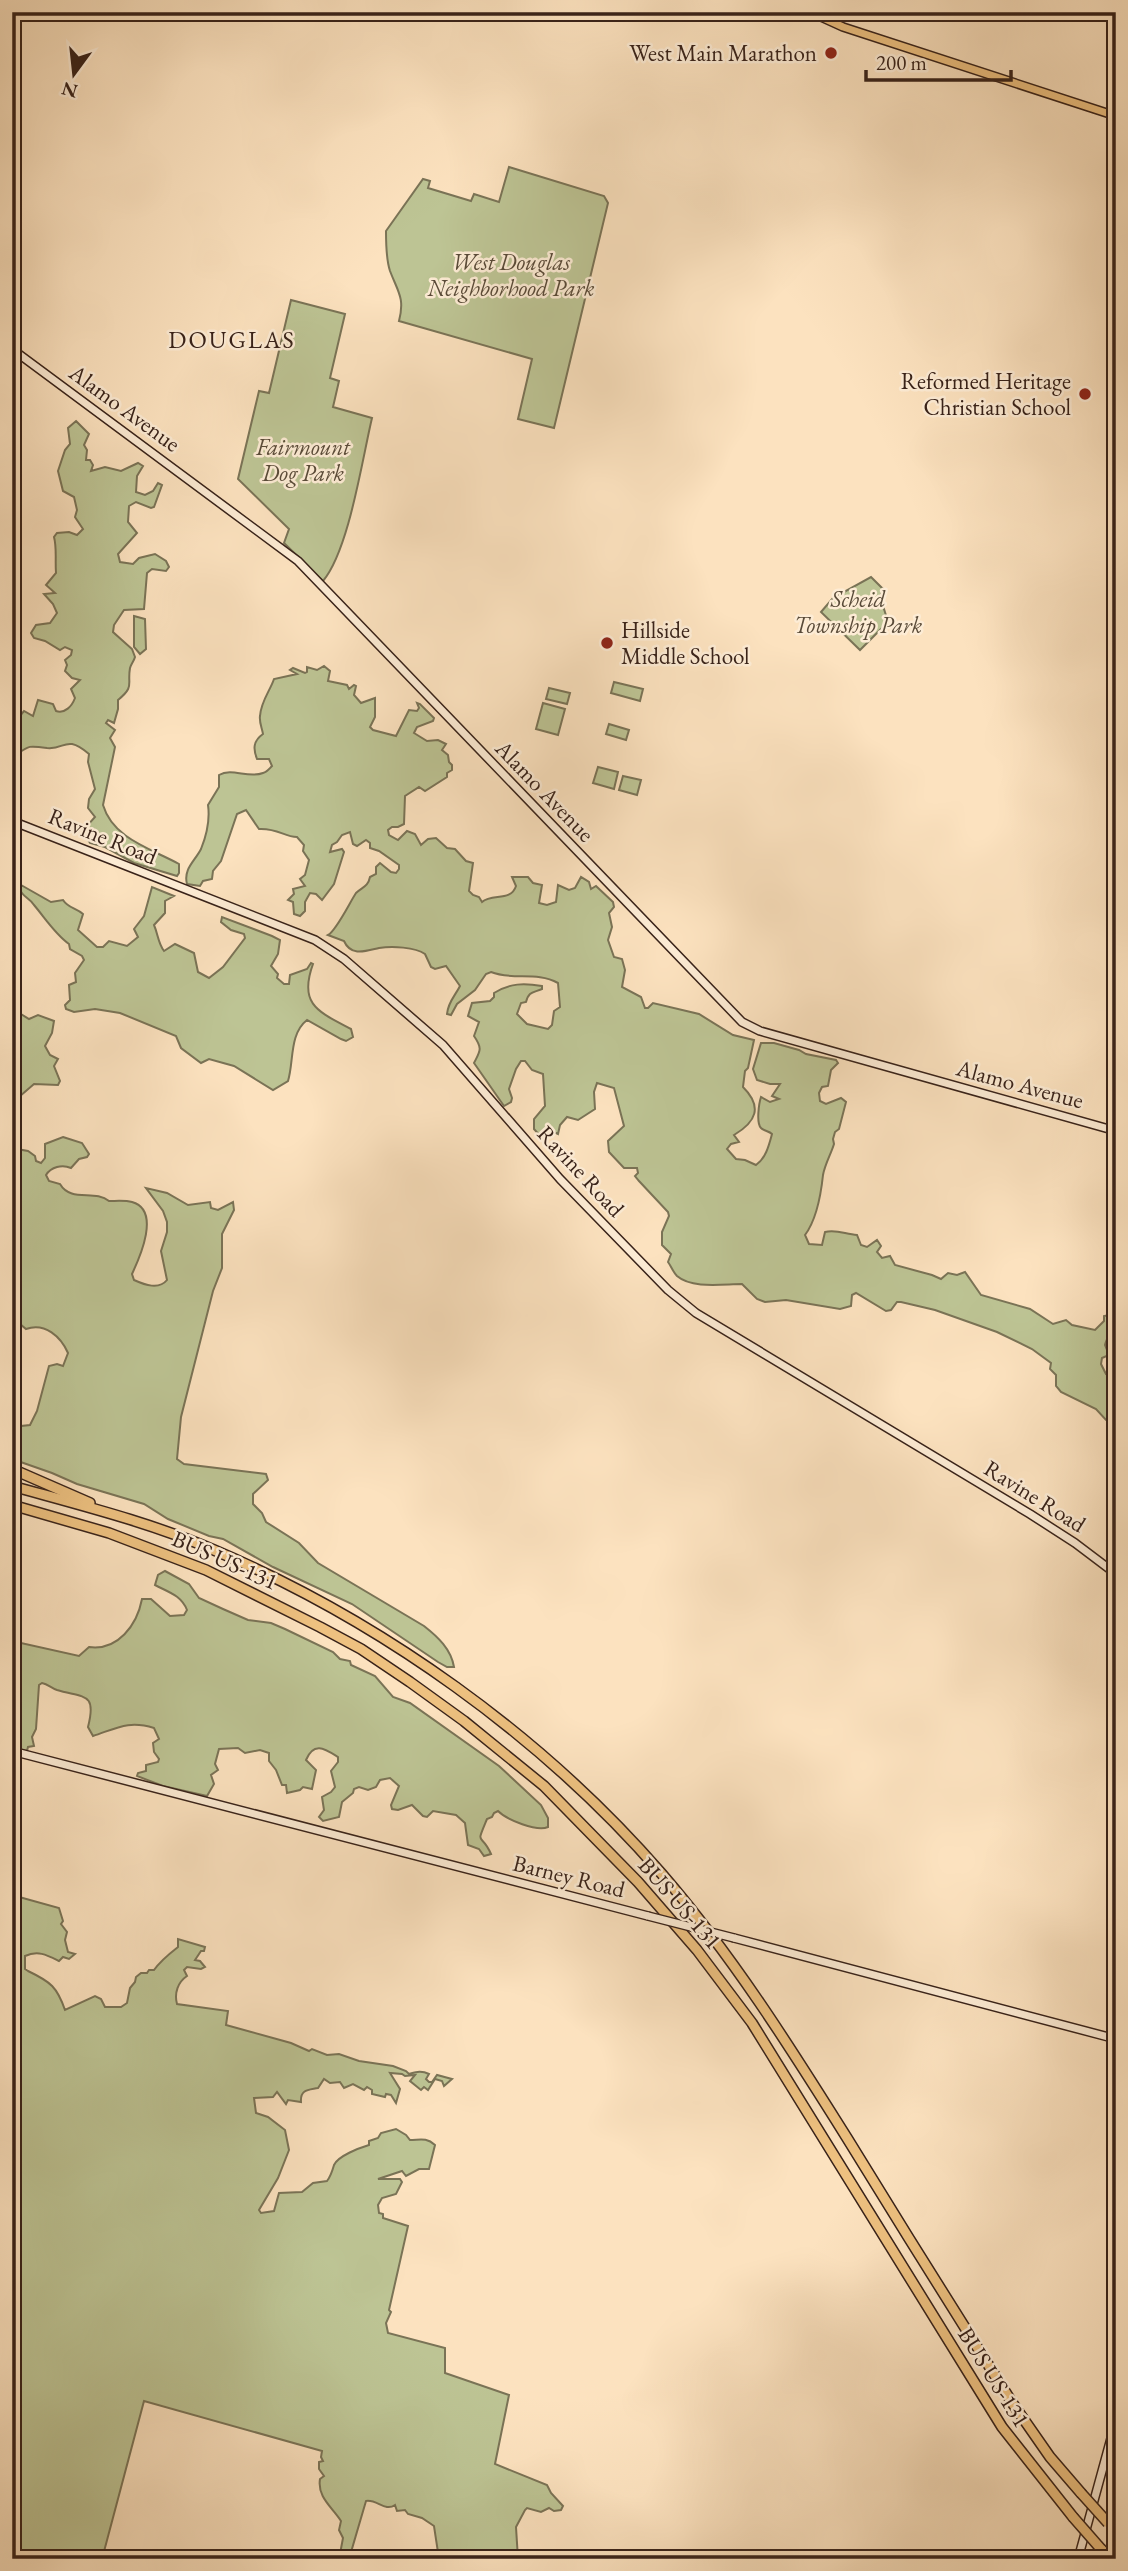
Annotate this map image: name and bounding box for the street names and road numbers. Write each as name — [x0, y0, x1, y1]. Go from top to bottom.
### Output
street label: Alamo Avenue — [63, 357, 187, 459]
street label: Alamo Avenue — [488, 733, 601, 848]
street label: Ravine Road — [44, 801, 162, 872]
street label: Alamo Avenue — [952, 1052, 1087, 1115]
street label: Ravine Road — [531, 1119, 631, 1223]
street label: Ravine Road — [978, 1453, 1092, 1539]
street label: BUS US-131 — [167, 1523, 283, 1597]
street label: Barney Road — [510, 1848, 628, 1904]
street label: BUS US-131 — [632, 1851, 728, 1955]
street label: BUS US-131 — [951, 2321, 1037, 2433]

